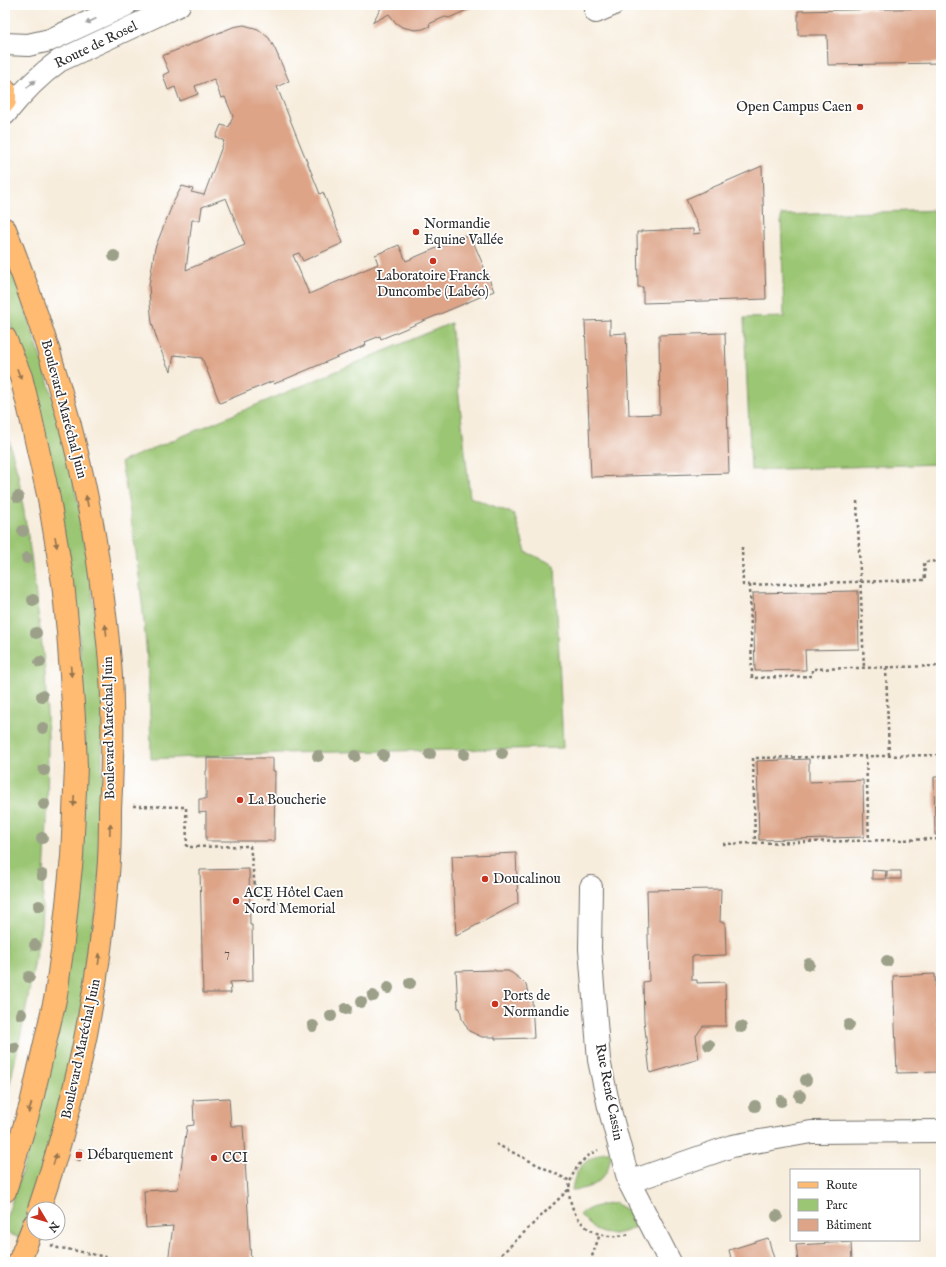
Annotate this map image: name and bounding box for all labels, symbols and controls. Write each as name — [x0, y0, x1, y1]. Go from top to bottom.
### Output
street label: Route de Rosel — [52, 17, 140, 73]
one-way arrow — [85, 18, 96, 24]
one-way arrow — [26, 80, 35, 89]
place label: Open Campus Caen — [736, 98, 853, 116]
marker: Open Campus Caen — [855, 102, 865, 112]
place label: Normandie Equine Vallée — [424, 215, 504, 249]
marker: Normandie Equine Vallée — [411, 227, 421, 237]
marker: Laboratoire Franck Duncombe (Labéo) — [428, 256, 438, 266]
place label: Laboratoire Franck Duncombe (Labéo) — [376, 267, 490, 301]
street label: Boulevard Maréchal Juin — [37, 338, 91, 481]
one-way arrow — [17, 369, 23, 381]
one-way arrow — [84, 495, 90, 507]
one-way arrow — [53, 536, 59, 548]
one-way arrow — [103, 624, 110, 636]
street label: Boulevard Maréchal Juin — [99, 656, 119, 800]
one-way arrow — [68, 665, 75, 677]
place label: La Boucherie — [248, 791, 327, 809]
one-way arrow — [71, 795, 78, 807]
marker: La Boucherie — [235, 795, 245, 805]
one-way arrow — [106, 823, 113, 835]
place label: Doucalinou — [493, 870, 561, 888]
marker: Doucalinou — [480, 874, 490, 884]
place label: ACE Hôtel Caen Nord Memorial — [243, 884, 344, 918]
marker: ACE Hôtel Caen Nord Memorial — [231, 896, 241, 906]
house number: 7 — [224, 946, 230, 961]
one-way arrow — [96, 953, 102, 965]
street label: Boulevard Maréchal Juin — [57, 977, 105, 1121]
place label: Ports de Normandie — [503, 987, 570, 1021]
marker: Ports de Normandie — [490, 999, 500, 1009]
street label: Rue René Cassin — [591, 1042, 627, 1143]
one-way arrow — [27, 1103, 33, 1115]
place label: Débarquement — [87, 1146, 174, 1164]
place label: CCI — [222, 1149, 248, 1167]
marker: Débarquement — [74, 1150, 84, 1160]
one-way arrow — [52, 1153, 58, 1165]
marker: CCI — [209, 1153, 219, 1163]
legend — [790, 1169, 920, 1241]
text: Route — [826, 1178, 858, 1193]
text: Parc — [826, 1198, 848, 1213]
north arrow — [26, 1201, 66, 1241]
text: N — [44, 1218, 62, 1235]
text: Bâtiment — [826, 1218, 872, 1233]

